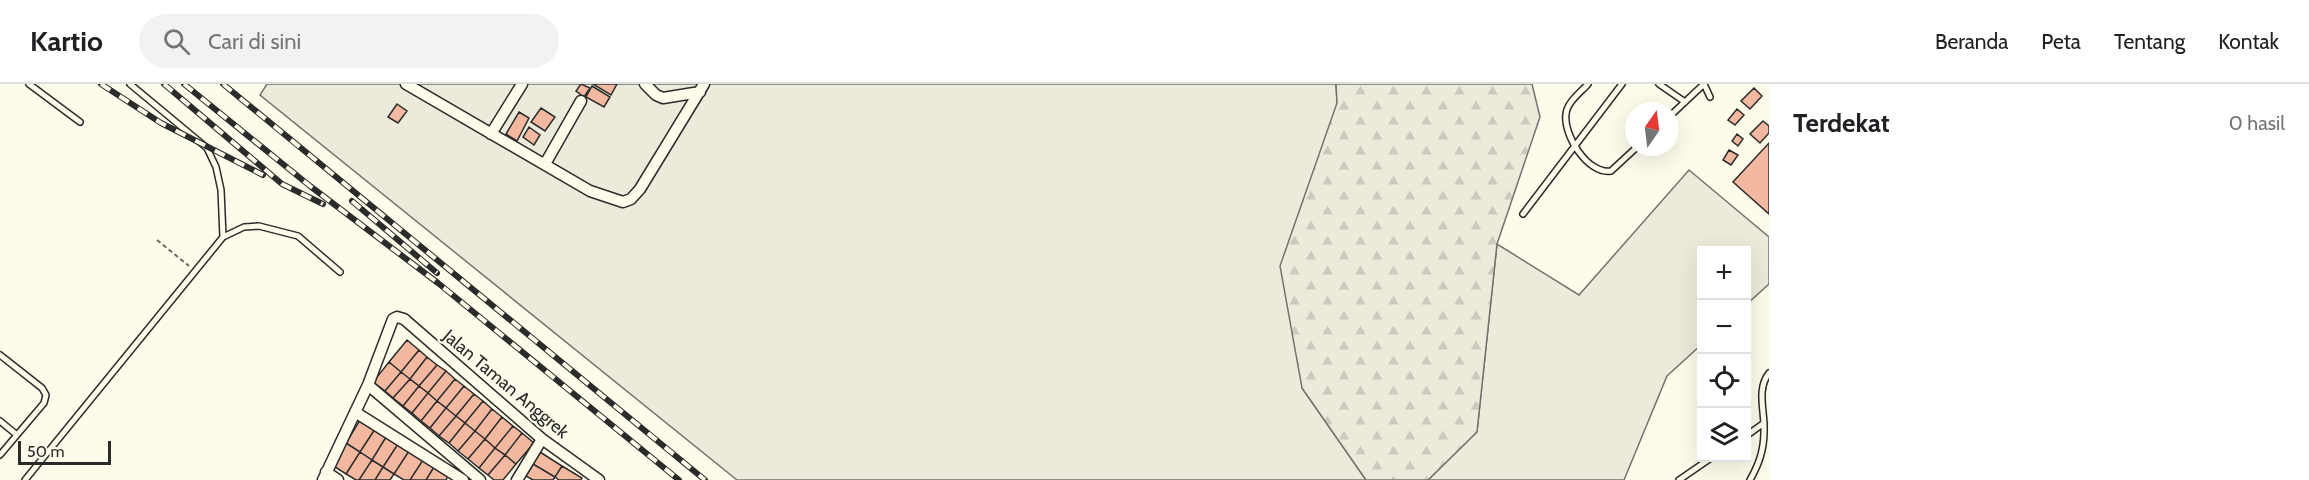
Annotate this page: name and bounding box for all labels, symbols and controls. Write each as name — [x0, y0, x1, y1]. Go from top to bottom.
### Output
search box — [139, 14, 559, 68]
text: Kartio — [30, 24, 103, 58]
icon: search — [160, 25, 193, 58]
text: Cari di sini — [208, 28, 301, 55]
text: Beranda — [1935, 29, 2008, 54]
text: Peta — [2041, 29, 2081, 54]
text: Tentang — [2114, 29, 2185, 54]
text: Kontak — [2218, 29, 2279, 54]
north arrow — [1625, 102, 1679, 156]
text: Terdekat — [1793, 107, 1890, 139]
text: 0 hasil — [2229, 111, 2285, 135]
map controls — [1697, 246, 1751, 462]
button: + — [1697, 246, 1751, 300]
button: − — [1697, 300, 1751, 354]
street label: Jalan Taman Anggrek — [438, 324, 574, 444]
button: locate — [1697, 354, 1751, 408]
button: layers — [1697, 408, 1751, 462]
scale bar — [18, 438, 111, 466]
text: 50 m — [27, 442, 64, 461]

